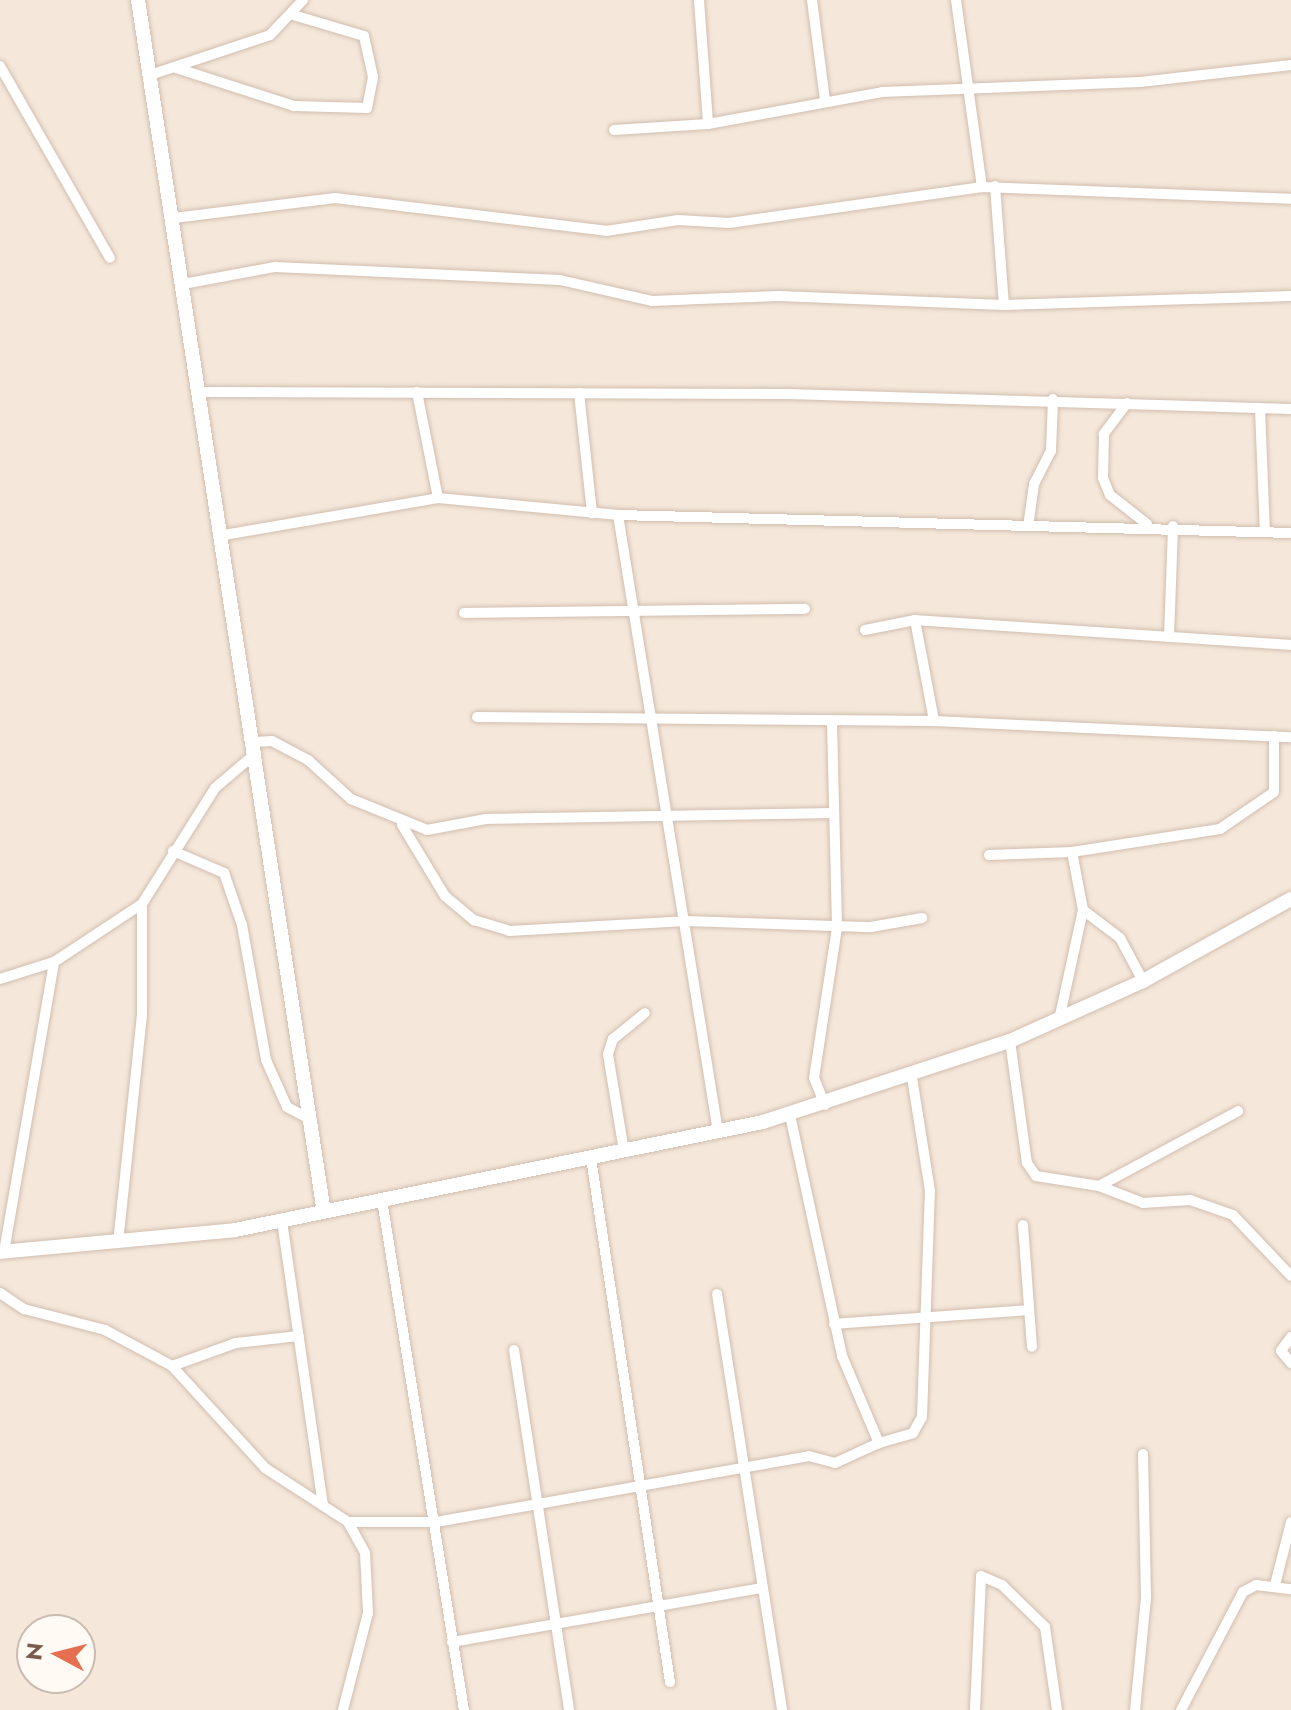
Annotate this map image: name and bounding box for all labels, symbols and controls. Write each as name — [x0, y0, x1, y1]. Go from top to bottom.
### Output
north arrow — [16, 1614, 96, 1694]
text: N — [17, 1641, 51, 1662]

